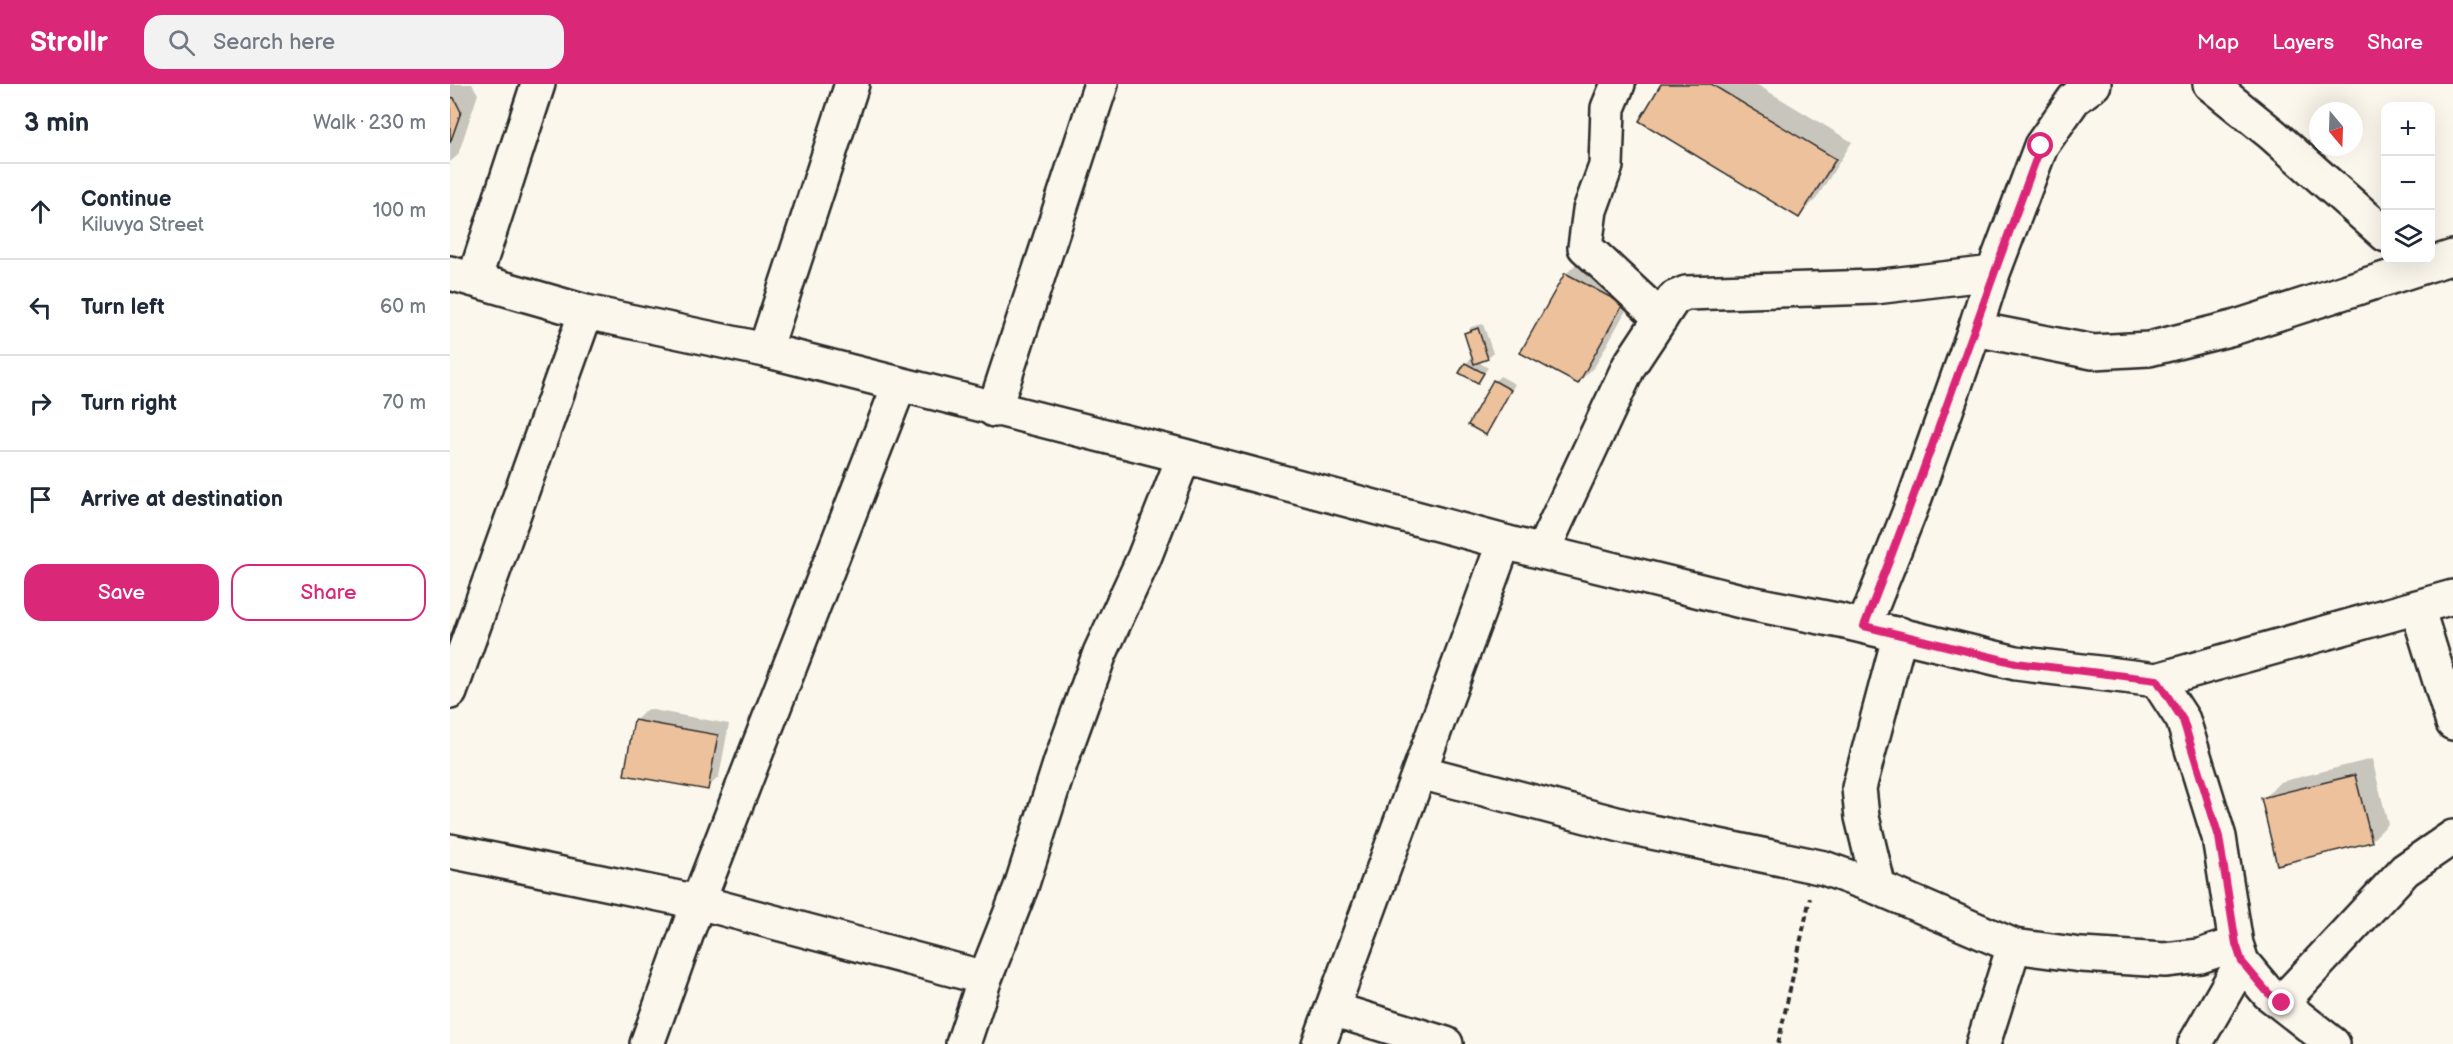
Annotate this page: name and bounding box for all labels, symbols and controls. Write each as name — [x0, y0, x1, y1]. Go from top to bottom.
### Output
search box — [144, 15, 564, 69]
text: Strollr — [30, 26, 108, 59]
icon: search — [165, 26, 198, 59]
text: Search here — [213, 29, 335, 56]
text: Map — [2197, 30, 2239, 55]
text: Layers — [2272, 30, 2334, 55]
text: Share — [2367, 30, 2423, 55]
north arrow — [2309, 102, 2363, 156]
map controls — [2381, 102, 2435, 264]
button: + — [2381, 102, 2435, 156]
text: 3 min — [24, 108, 89, 139]
text: Walk · 230 m — [313, 111, 426, 135]
route start — [2027, 132, 2053, 158]
button: − — [2381, 156, 2435, 210]
text: Continue — [81, 186, 171, 213]
icon: ahead — [24, 195, 57, 228]
text: 100 m — [373, 199, 426, 223]
button: layers — [2381, 210, 2435, 264]
text: Kiluvya Street — [81, 213, 204, 237]
icon: left — [24, 291, 57, 324]
text: Turn left — [81, 294, 165, 321]
text: 60 m — [380, 295, 426, 319]
icon: right — [24, 387, 57, 420]
text: Turn right — [81, 390, 177, 417]
text: 70 m — [382, 391, 426, 415]
icon: arrive — [24, 483, 57, 516]
text: Arrive at destination — [81, 486, 283, 513]
button: Save — [24, 564, 219, 621]
button: Share — [231, 564, 426, 621]
route end — [2268, 989, 2294, 1015]

